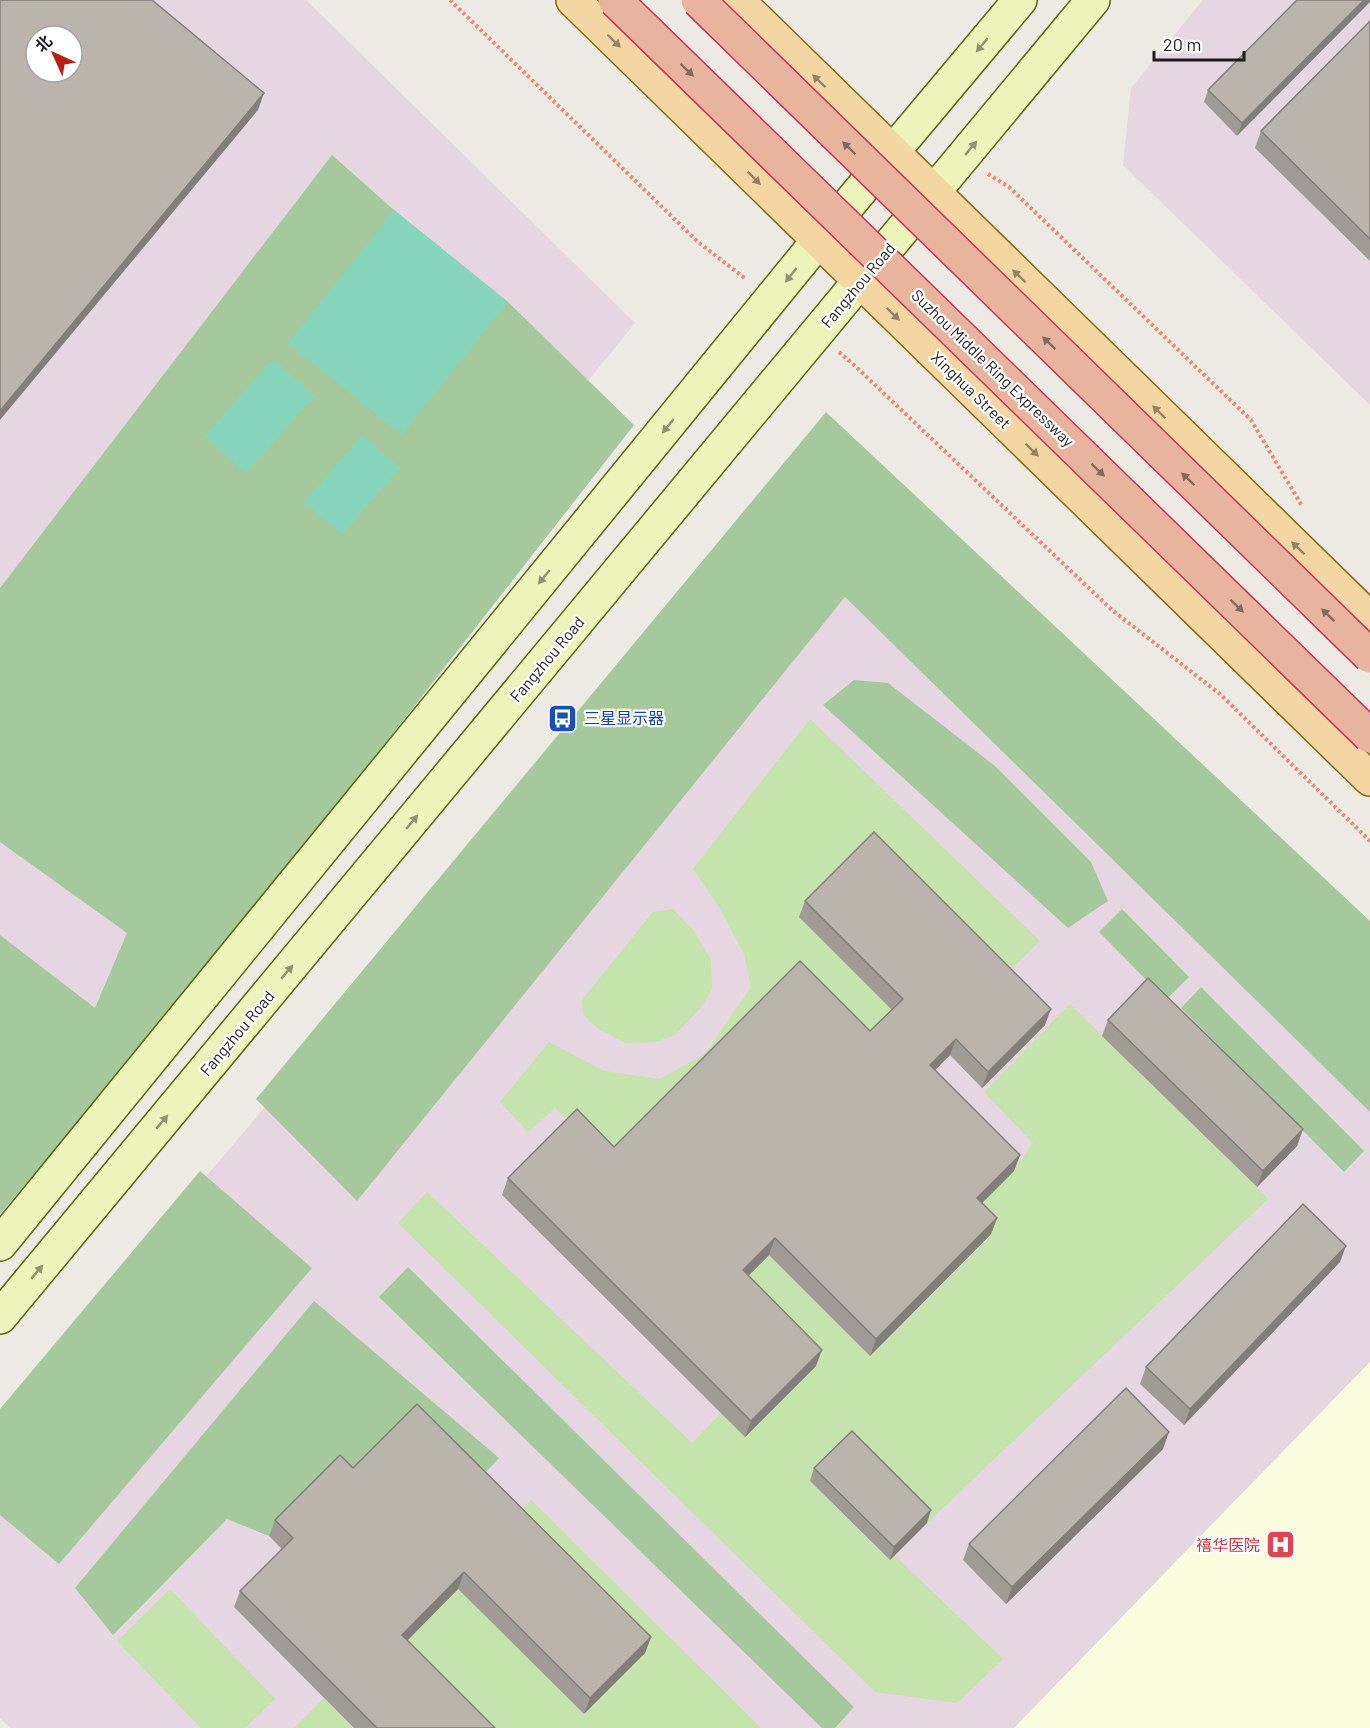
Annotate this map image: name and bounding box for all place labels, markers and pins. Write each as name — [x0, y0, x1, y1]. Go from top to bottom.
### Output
bus stop icon: 三星显示器 — [547, 702, 579, 734]
place label: 三星显示器 — [584, 708, 664, 727]
hospital icon: 禧华医院 — [1265, 1529, 1297, 1561]
place label: 禧华医院 — [1196, 1535, 1260, 1554]

